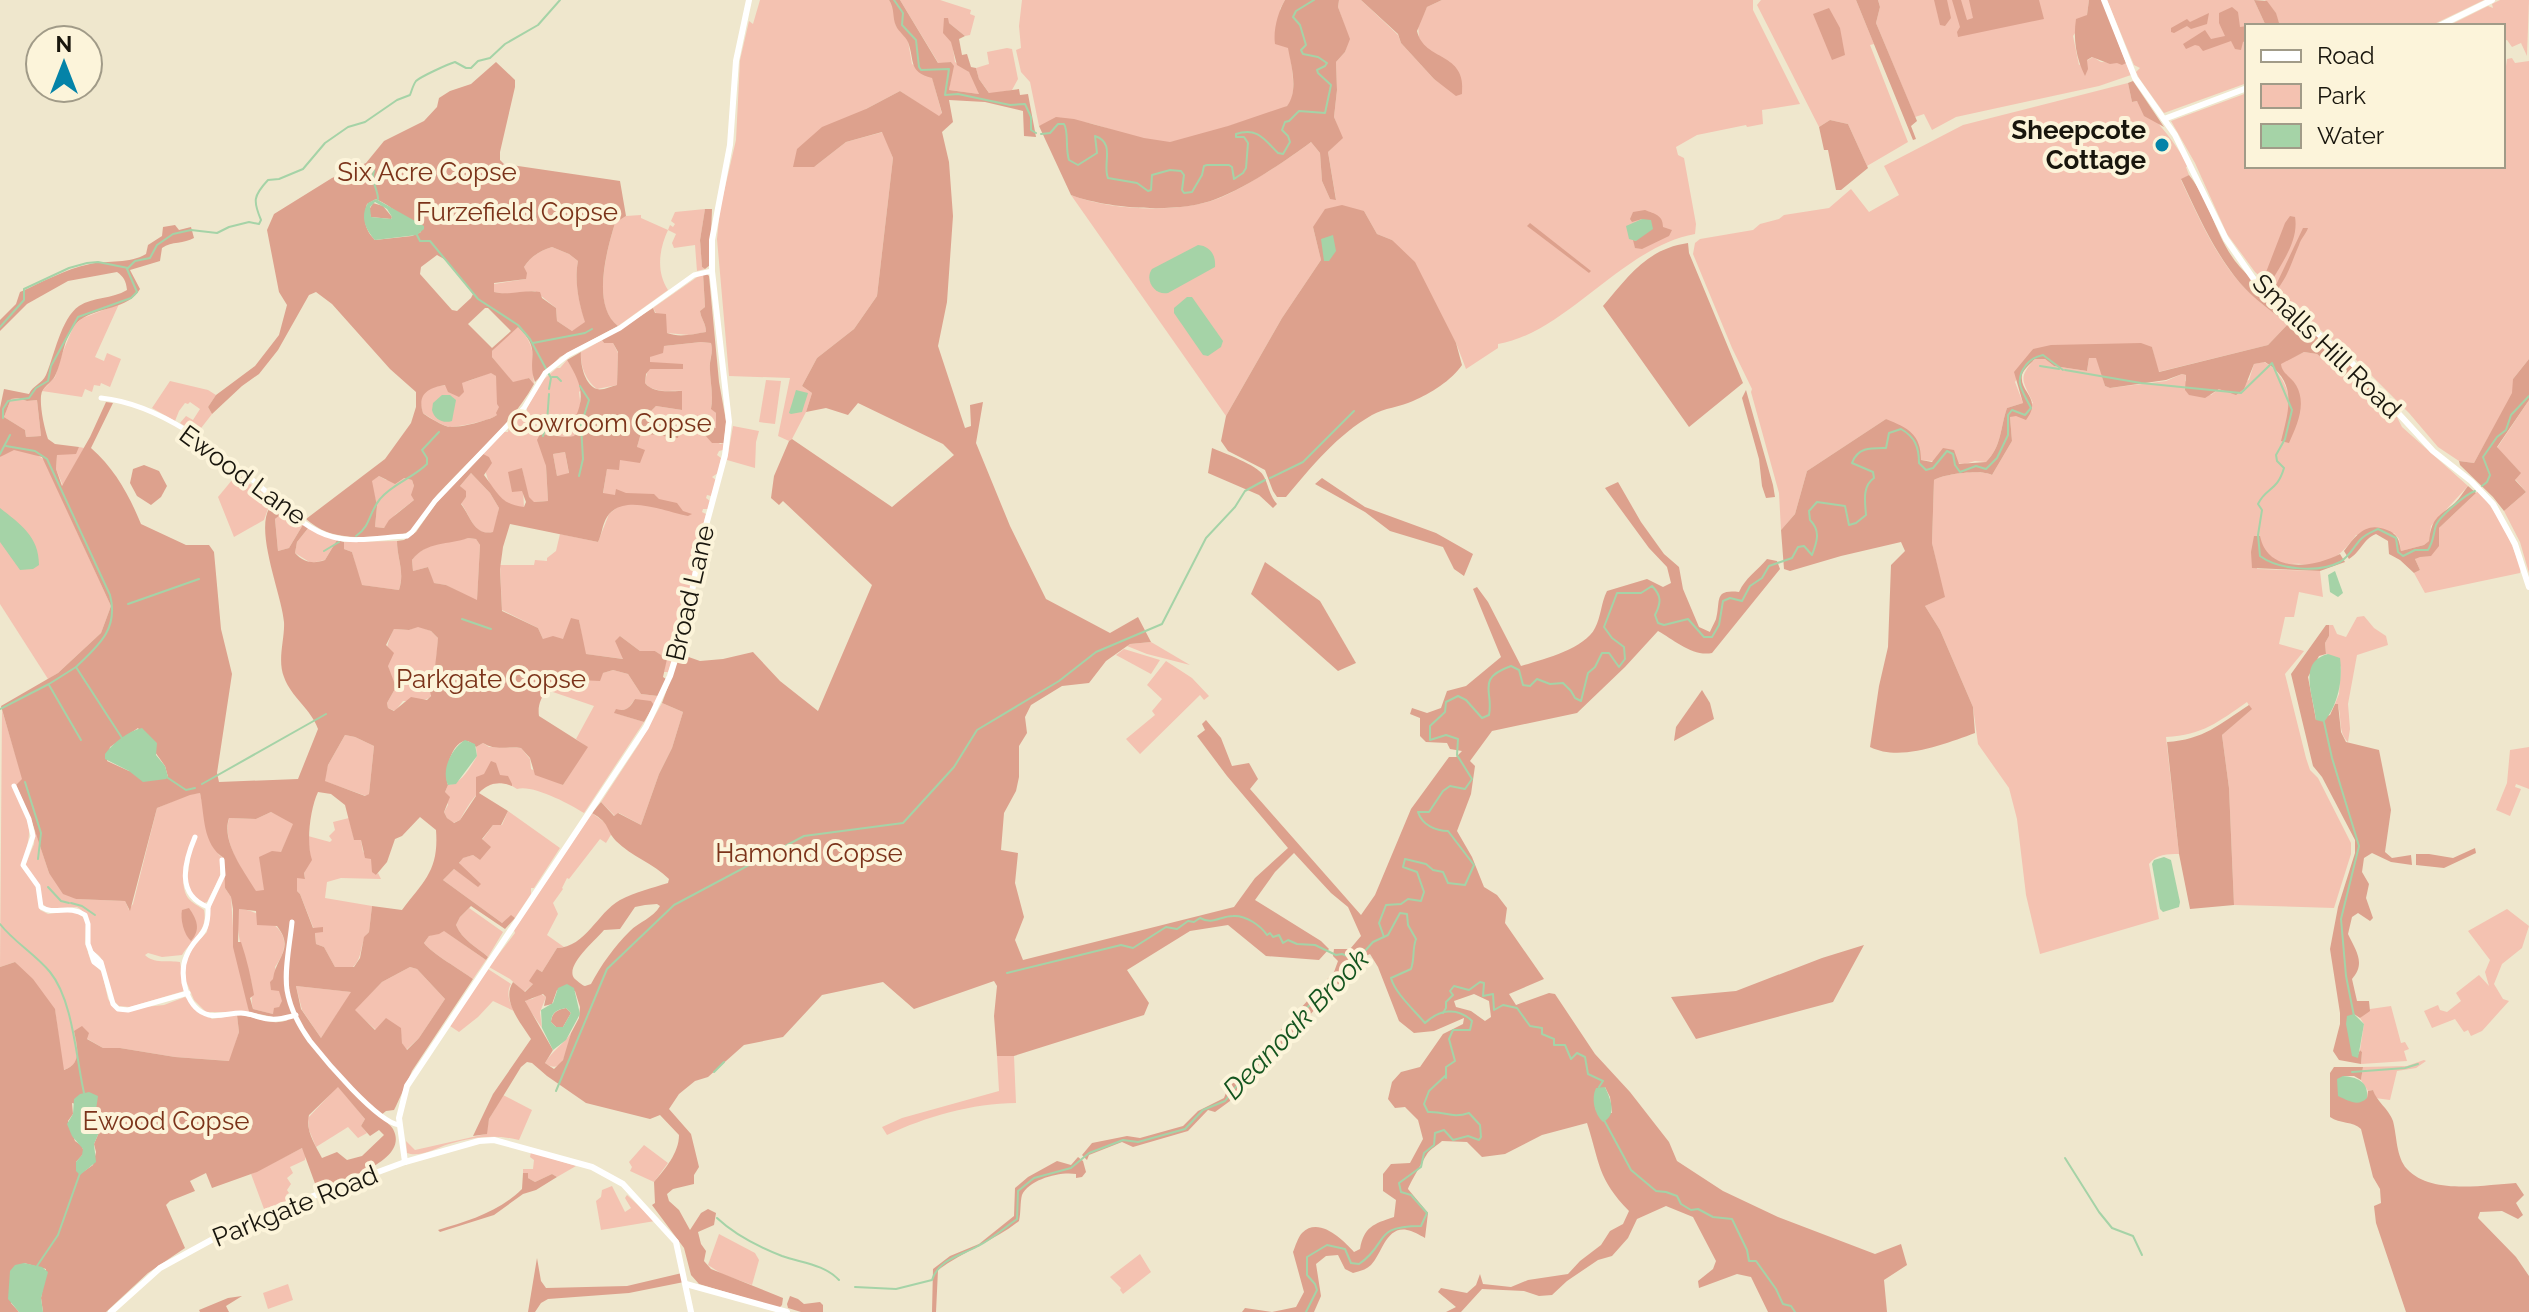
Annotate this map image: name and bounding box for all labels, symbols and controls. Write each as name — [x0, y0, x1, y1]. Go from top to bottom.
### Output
north arrow — [24, 24, 104, 104]
legend — [2245, 24, 2505, 168]
text: N — [56, 31, 72, 57]
text: Road — [2317, 41, 2375, 70]
text: Park — [2317, 81, 2366, 110]
place label: Sheepcote Cottage — [2011, 115, 2146, 175]
text: Water — [2317, 121, 2385, 150]
marker: Sheepcote Cottage — [2153, 136, 2171, 154]
park label: Six Acre Copse — [337, 157, 517, 187]
park label: Furzefield Copse — [416, 197, 618, 227]
street label: Smalls Hill Road — [2247, 268, 2407, 424]
park label: Cowroom Copse — [510, 408, 712, 438]
street label: Ewood Lane — [174, 419, 312, 531]
street label: Broad Lane — [660, 522, 720, 664]
park label: Parkgate Copse — [396, 664, 586, 694]
park label: Hamond Copse — [715, 838, 903, 868]
water label: Deanoak Brook — [1216, 942, 1376, 1106]
park label: Ewood Copse — [83, 1106, 249, 1136]
street label: Parkgate Road — [208, 1159, 382, 1253]

